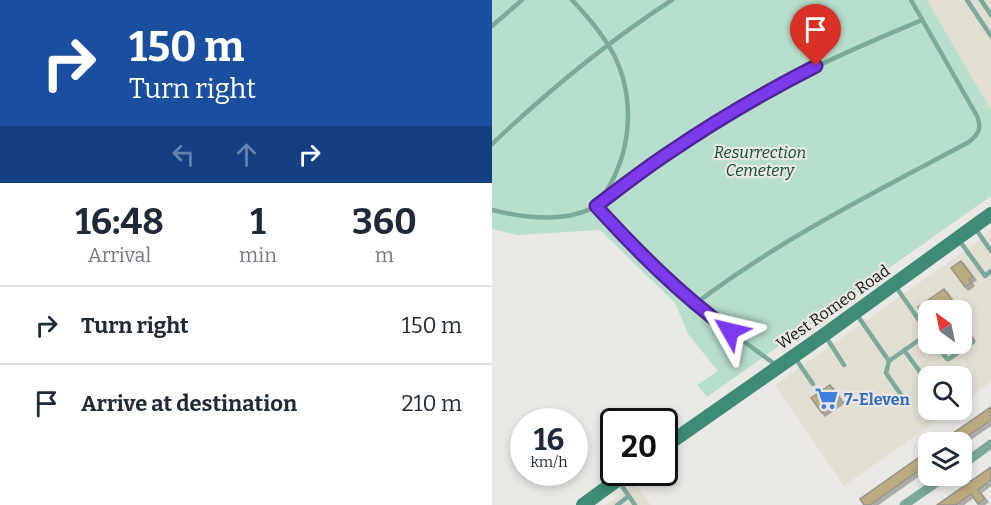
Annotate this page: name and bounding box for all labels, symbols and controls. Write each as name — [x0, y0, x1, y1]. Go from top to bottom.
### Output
pin — [790, 4, 841, 66]
icon: arrive — [799, 13, 832, 46]
text: 150 m — [129, 22, 244, 72]
icon: right — [30, 24, 108, 102]
text: Turn right — [129, 73, 256, 105]
icon: left — [167, 138, 200, 171]
icon: ahead — [230, 138, 263, 171]
icon: right — [293, 138, 326, 171]
park label: Resurrection Cemetery — [714, 143, 806, 180]
text: 16:48 — [75, 200, 164, 244]
text: 1 — [250, 200, 266, 244]
text: 360 — [352, 200, 417, 244]
text: Arrival — [88, 243, 151, 267]
text: min — [239, 243, 277, 267]
text: m — [375, 243, 394, 267]
street label: West Romeo Road — [773, 260, 894, 353]
position arrow — [698, 299, 762, 363]
north arrow — [918, 300, 972, 354]
map controls — [918, 300, 972, 486]
icon: right — [30, 309, 63, 342]
text: Turn right — [81, 312, 189, 339]
text: 150 m — [402, 312, 462, 339]
button: search — [918, 366, 972, 420]
supermarket icon: 7-Eleven — [813, 386, 839, 412]
icon: arrive — [30, 387, 63, 420]
text: Arrive at destination — [81, 390, 297, 417]
text: 210 m — [402, 390, 462, 417]
place label: 7-Eleven — [844, 390, 911, 409]
speed limit sign: 20 — [600, 408, 678, 486]
text: 16 — [534, 422, 564, 458]
button: layers — [918, 432, 972, 486]
text: km/h — [530, 453, 568, 471]

